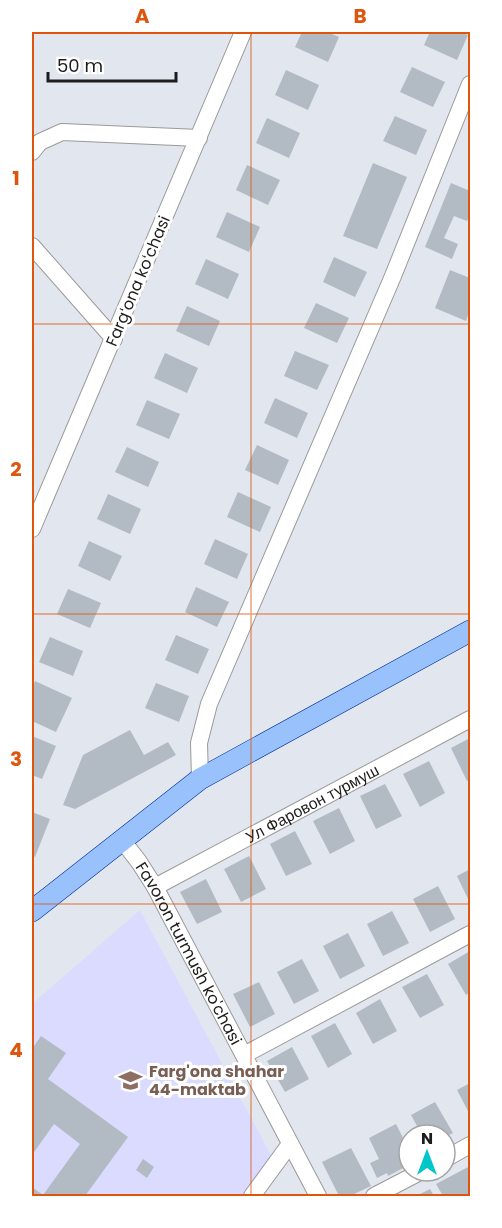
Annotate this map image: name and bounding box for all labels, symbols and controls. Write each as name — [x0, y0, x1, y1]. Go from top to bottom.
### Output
text: A — [135, 2, 150, 30]
text: B — [353, 2, 367, 30]
scale bar — [48, 45, 176, 83]
text: 50 m — [57, 53, 103, 78]
text: 1 — [12, 164, 20, 192]
street label: Fargʻona koʻchasi — [100, 212, 176, 350]
text: 2 — [10, 455, 22, 483]
text: 3 — [10, 745, 22, 773]
street label: Ул Фаровон турмуш — [241, 758, 383, 848]
street label: Favoron turmush ko'chasi — [130, 857, 248, 1049]
text: 4 — [9, 1036, 23, 1064]
place label: Farg'ona shahar 44-maktab — [149, 1060, 284, 1101]
school or university icon: Farg'ona shahar 44-maktab — [118, 1067, 144, 1093]
north arrow — [397, 1123, 457, 1183]
text: N — [421, 1127, 433, 1150]

